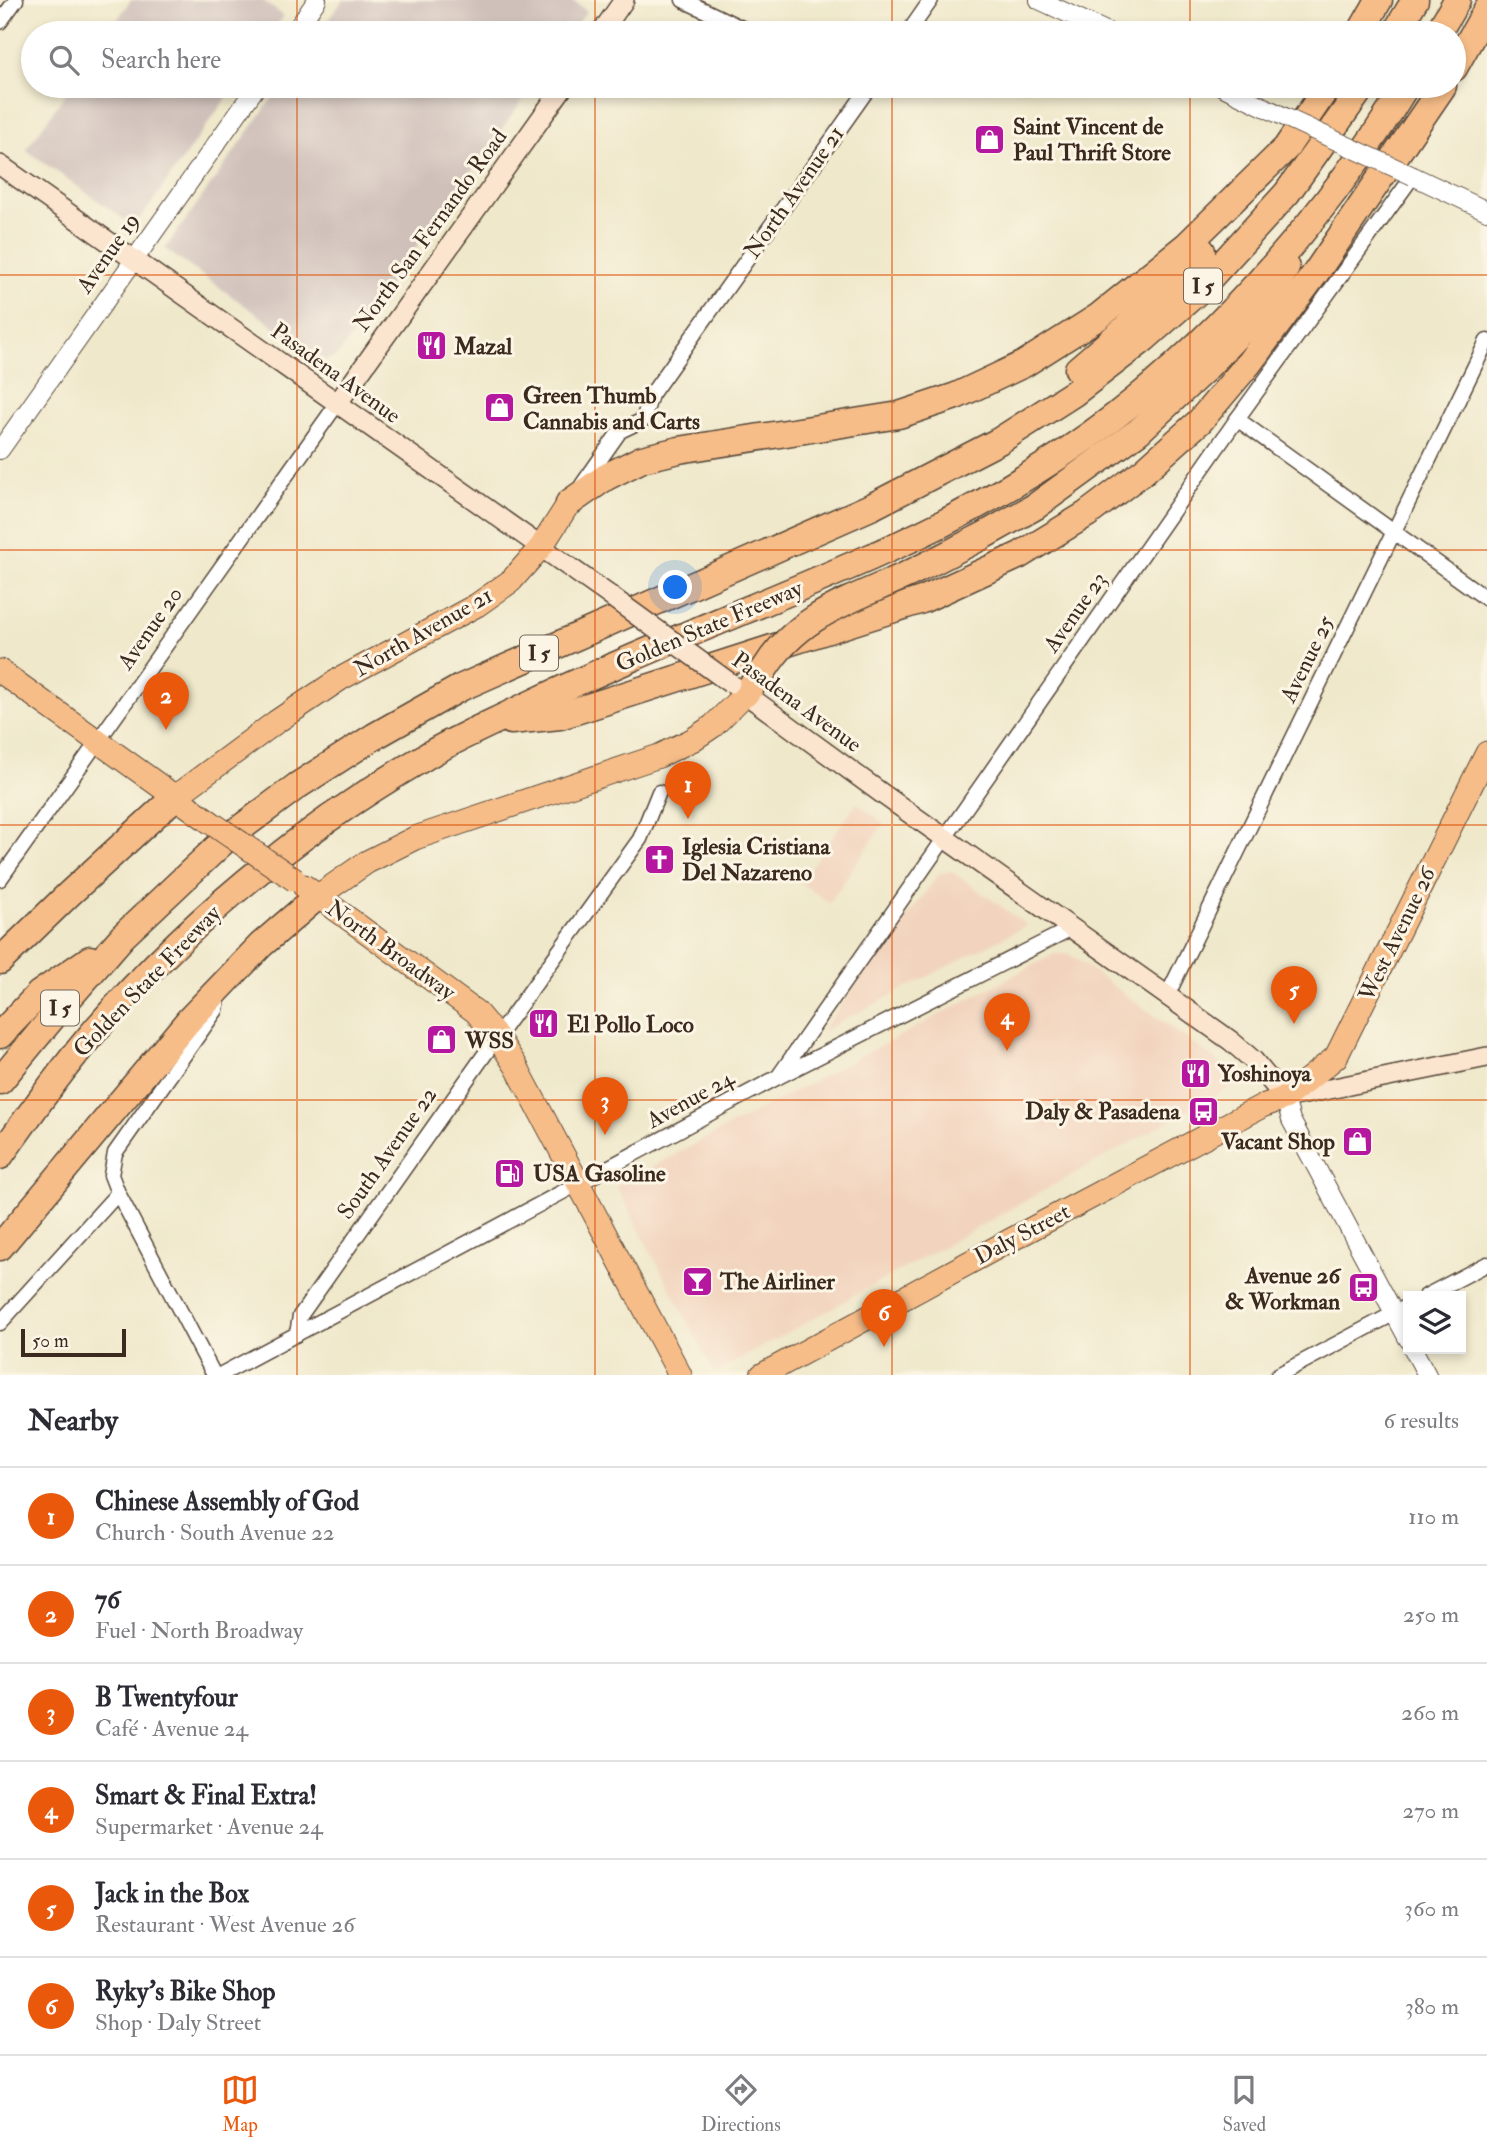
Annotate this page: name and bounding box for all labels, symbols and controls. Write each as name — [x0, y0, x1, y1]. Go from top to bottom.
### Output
search box — [21, 21, 1466, 98]
icon: search — [45, 41, 83, 79]
text: Search here — [101, 44, 221, 76]
place label: Saint Vincent de Paul Thrift Store — [1013, 112, 1171, 167]
street label: North Avenue 21 — [738, 120, 850, 264]
shop icon: Saint Vincent de Paul Thrift Store — [973, 122, 1007, 156]
street label: North San Fernando Road — [347, 123, 513, 337]
street label: Avenue 19 — [69, 207, 146, 300]
road number: I 5 — [1184, 268, 1222, 304]
street label: Pasadena Avenue — [265, 316, 407, 430]
restaurant icon: Mazal — [414, 329, 448, 363]
place label: Mazal — [453, 332, 513, 361]
place label: Green Thumb Cannabis and Carts — [523, 381, 700, 436]
shop icon: Green Thumb Cannabis and Carts — [483, 391, 517, 425]
street label: Avenue 23 — [1036, 566, 1113, 659]
your location — [658, 570, 692, 604]
street label: Golden State Freeway — [611, 573, 808, 678]
street label: Avenue 20 — [110, 581, 189, 676]
street label: North Avenue 21 — [348, 581, 498, 683]
street label: Avenue 25 — [1273, 611, 1340, 708]
road number: I 5 — [520, 636, 558, 670]
street label: Pasadena Avenue — [726, 645, 868, 759]
pin: 2 — [143, 672, 189, 730]
pin: 1 — [665, 761, 711, 819]
place label: Iglesia Cristiana Del Nazareno — [682, 832, 831, 887]
church icon: Iglesia Cristiana Del Nazareno — [642, 842, 676, 876]
street label: West Avenue 26 — [1352, 861, 1443, 1007]
street label: North Broadway — [321, 893, 462, 1007]
street label: Golden State Freeway — [67, 898, 228, 1063]
pin: 5 — [1271, 966, 1317, 1024]
road number: I 5 — [41, 990, 79, 1026]
pin: 4 — [984, 993, 1030, 1051]
restaurant icon: El Pollo Loco — [527, 1007, 561, 1041]
place label: El Pollo Loco — [567, 1010, 694, 1039]
shop icon: WSS — [425, 1023, 459, 1057]
place label: WSS — [464, 1026, 514, 1055]
restaurant icon: Yoshinoya — [1178, 1056, 1212, 1090]
place label: Yoshinoya — [1217, 1059, 1312, 1089]
street label: Avenue 24 — [640, 1062, 740, 1135]
pin: 3 — [582, 1077, 628, 1135]
street label: South Avenue 22 — [331, 1081, 443, 1225]
bus stop icon: Daly & Pasadena — [1186, 1094, 1220, 1128]
place label: Daly & Pasadena — [1025, 1097, 1182, 1127]
shop icon: Vacant Shop — [1341, 1124, 1375, 1158]
place label: Vacant Shop — [1220, 1127, 1335, 1157]
fuel station icon: USA Gasoline — [493, 1156, 527, 1190]
place label: USA Gasoline — [533, 1159, 666, 1188]
street label: Daly Street — [969, 1197, 1075, 1271]
place label: Avenue 26 & Workman — [1225, 1261, 1342, 1316]
bar icon: The Airliner — [680, 1264, 714, 1298]
place label: The Airliner — [719, 1267, 835, 1296]
bus stop icon: Avenue 26 & Workman — [1346, 1271, 1380, 1305]
pin: 6 — [861, 1289, 907, 1347]
map controls — [1403, 1291, 1466, 1354]
button: layers — [1403, 1291, 1466, 1354]
scale bar — [21, 1326, 126, 1358]
text: 50 m — [32, 1329, 69, 1353]
text: Nearby — [28, 1402, 118, 1439]
text: 6 results — [1384, 1406, 1459, 1435]
text: Chinese Assembly of God — [95, 1486, 359, 1518]
text: 1 — [47, 1502, 55, 1531]
text: 110 m — [1408, 1502, 1459, 1531]
text: Church · South Avenue 22 — [95, 1518, 334, 1547]
text: 76 — [95, 1584, 120, 1616]
text: 2 — [45, 1600, 57, 1629]
text: 250 m — [1403, 1600, 1459, 1629]
text: Fuel · North Broadway — [95, 1616, 303, 1645]
text: B Twentyfour — [95, 1682, 238, 1714]
text: 3 — [47, 1698, 55, 1727]
text: 260 m — [1401, 1698, 1459, 1727]
text: Café · Avenue 24 — [95, 1714, 248, 1743]
text: Smart & Final Extra! — [95, 1780, 317, 1812]
text: 4 — [45, 1796, 57, 1825]
text: 270 m — [1402, 1796, 1459, 1825]
text: Supermarket · Avenue 24 — [95, 1812, 323, 1841]
text: Jack in the Box — [95, 1878, 249, 1910]
text: 5 — [46, 1894, 56, 1923]
text: 360 m — [1404, 1894, 1459, 1923]
text: Restaurant · West Avenue 26 — [95, 1910, 355, 1939]
text: Ryky's Bike Shop — [95, 1976, 276, 2008]
text: 6 — [45, 1992, 57, 2021]
text: 380 m — [1405, 1992, 1459, 2021]
text: Shop · Daly Street — [95, 2008, 261, 2037]
tab: Map — [221, 2071, 259, 2137]
tab: Directions — [701, 2071, 781, 2137]
tab: Saved — [1223, 2071, 1266, 2137]

